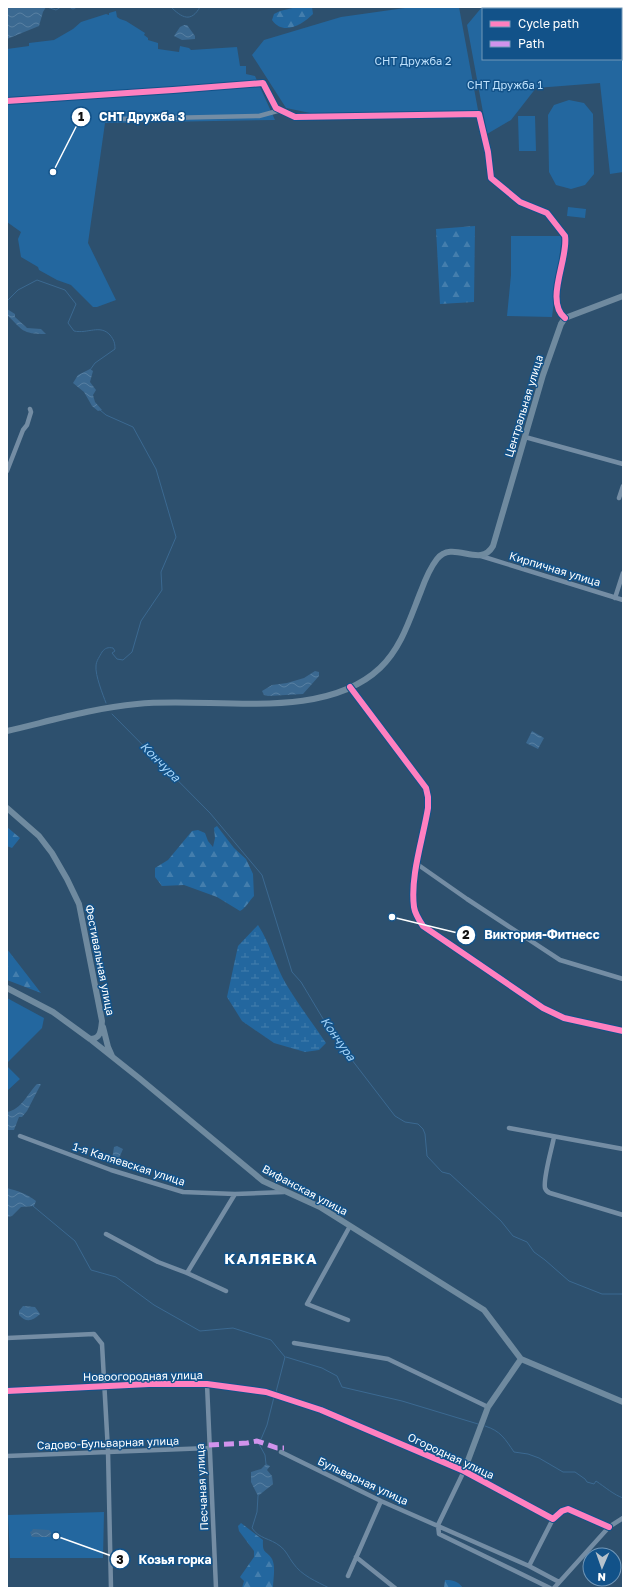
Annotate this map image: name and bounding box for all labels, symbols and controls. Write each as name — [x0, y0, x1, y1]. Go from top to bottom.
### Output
legend — [482, 8, 622, 60]
text: Cycle path — [518, 16, 579, 31]
text: Path — [518, 36, 545, 51]
park label: СНТ Дружба 2 — [375, 54, 451, 67]
park label: СНТ Дружба 1 — [467, 78, 543, 91]
callout: СНТ Дружба 3 — [71, 105, 193, 129]
text: 1 — [78, 109, 84, 124]
text: СНТ Дружба 3 — [99, 109, 185, 124]
street label: Центральная улица — [502, 353, 545, 459]
street label: Кирпичная улица — [508, 548, 602, 589]
water label: Кончура — [137, 739, 184, 786]
street label: Фестивальная улица — [83, 903, 118, 1016]
callout: Виктория-Фитнесс — [456, 923, 608, 947]
text: 2 — [462, 927, 470, 942]
text: Виктория-Фитнесс — [484, 927, 600, 942]
water label: Кончура — [318, 1014, 360, 1065]
street label: 1-я Каляевская улица — [71, 1139, 187, 1188]
street label: Вифанская улица — [260, 1162, 350, 1218]
district label: КАЛЯЕВКА — [224, 1249, 318, 1267]
street label: Новоогородная улица — [83, 1368, 203, 1383]
street label: Огородная улица — [406, 1430, 496, 1481]
street label: Садово-Бульварная улица — [37, 1434, 179, 1451]
street label: Песчаная улица — [193, 1443, 210, 1531]
street label: Бульварная улица — [316, 1454, 411, 1507]
callout: Козья горка — [110, 1547, 219, 1571]
north arrow — [582, 1547, 622, 1587]
text: 3 — [116, 1552, 124, 1567]
text: Козья горка — [139, 1552, 211, 1567]
text: N — [597, 1571, 606, 1584]

